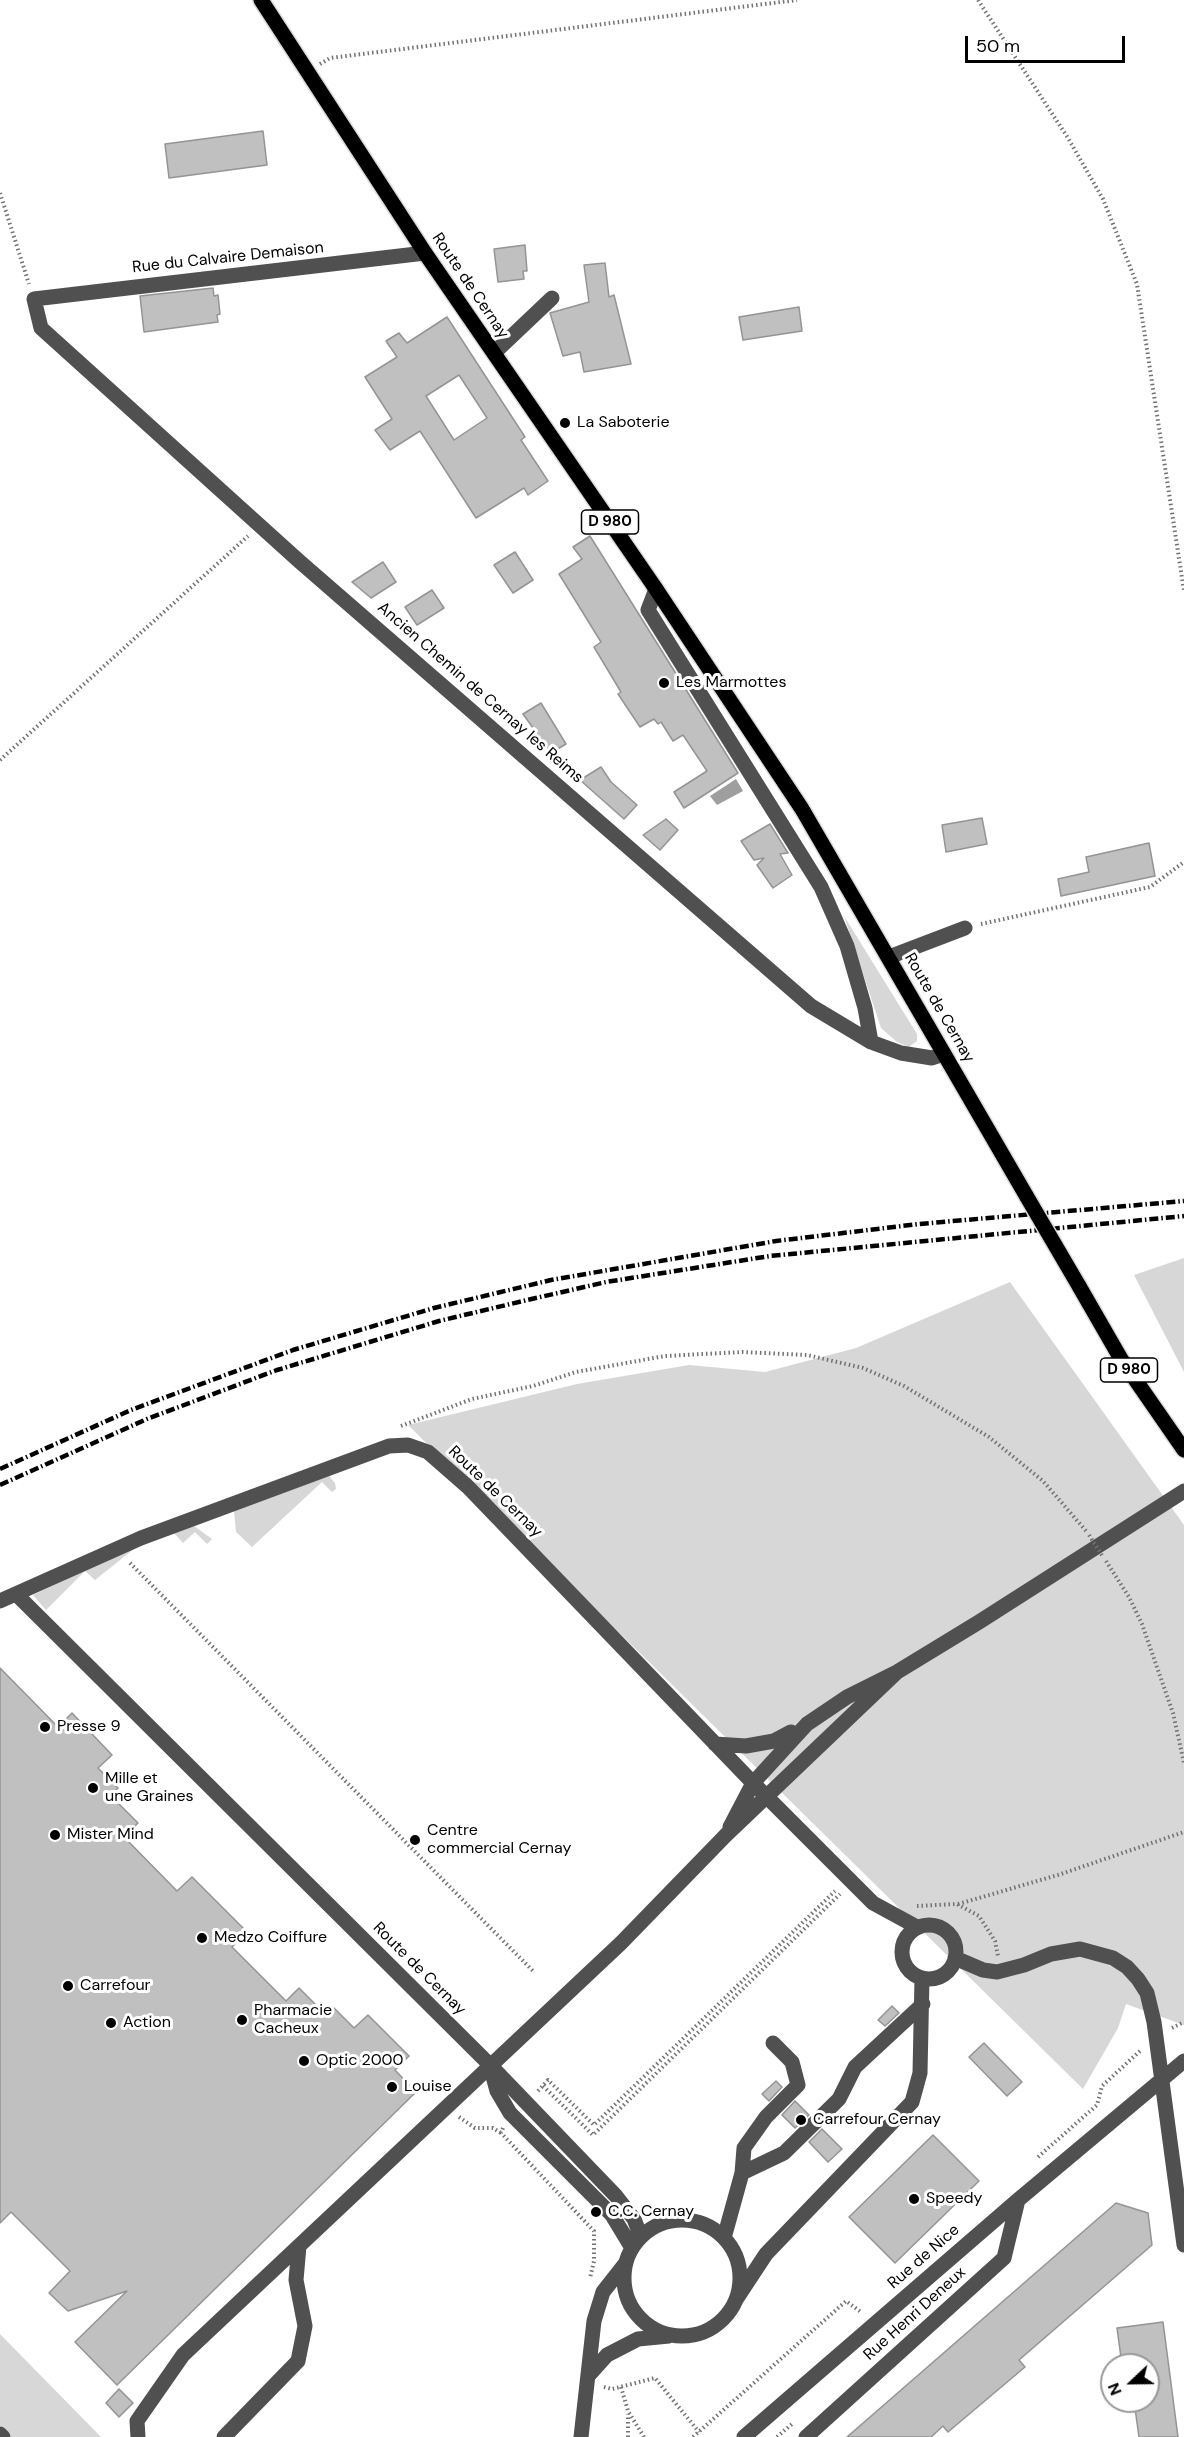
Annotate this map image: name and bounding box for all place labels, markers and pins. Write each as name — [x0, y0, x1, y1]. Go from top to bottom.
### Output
place label: La Saboterie — [577, 413, 670, 433]
marker: La Saboterie — [558, 416, 572, 430]
place label: Les Marmottes — [676, 673, 786, 693]
marker: Les Marmottes — [657, 676, 671, 690]
place label: Presse 9 — [57, 1717, 120, 1737]
marker: Presse 9 — [38, 1720, 52, 1734]
place label: Mille et une Graines — [105, 1769, 194, 1807]
marker: Mille et une Graines — [86, 1781, 100, 1795]
place label: Centre commercial Cernay — [427, 1821, 571, 1859]
place label: Mister Mind — [67, 1825, 154, 1845]
marker: Mister Mind — [48, 1828, 62, 1842]
marker: Centre commercial Cernay — [408, 1833, 422, 1847]
place label: Medzo Coiffure — [214, 1928, 327, 1948]
marker: Medzo Coiffure — [195, 1931, 209, 1945]
place label: Carrefour — [80, 1976, 150, 1996]
marker: Carrefour — [61, 1979, 75, 1993]
place label: Pharmacie Cacheux — [254, 2001, 332, 2039]
place label: Action — [123, 2013, 171, 2033]
marker: Pharmacie Cacheux — [235, 2013, 249, 2027]
marker: Action — [104, 2016, 118, 2030]
place label: Optic 2000 — [316, 2051, 403, 2071]
marker: Optic 2000 — [297, 2054, 311, 2068]
place label: Louise — [404, 2077, 452, 2097]
marker: Louise — [385, 2080, 399, 2094]
place label: Carrefour Cernay — [813, 2110, 941, 2130]
marker: Carrefour Cernay — [794, 2113, 808, 2127]
place label: Speedy — [926, 2189, 982, 2209]
marker: Speedy — [907, 2192, 921, 2206]
place label: C.C. Cernay — [608, 2202, 694, 2222]
marker: C.C. Cernay — [589, 2205, 603, 2219]

